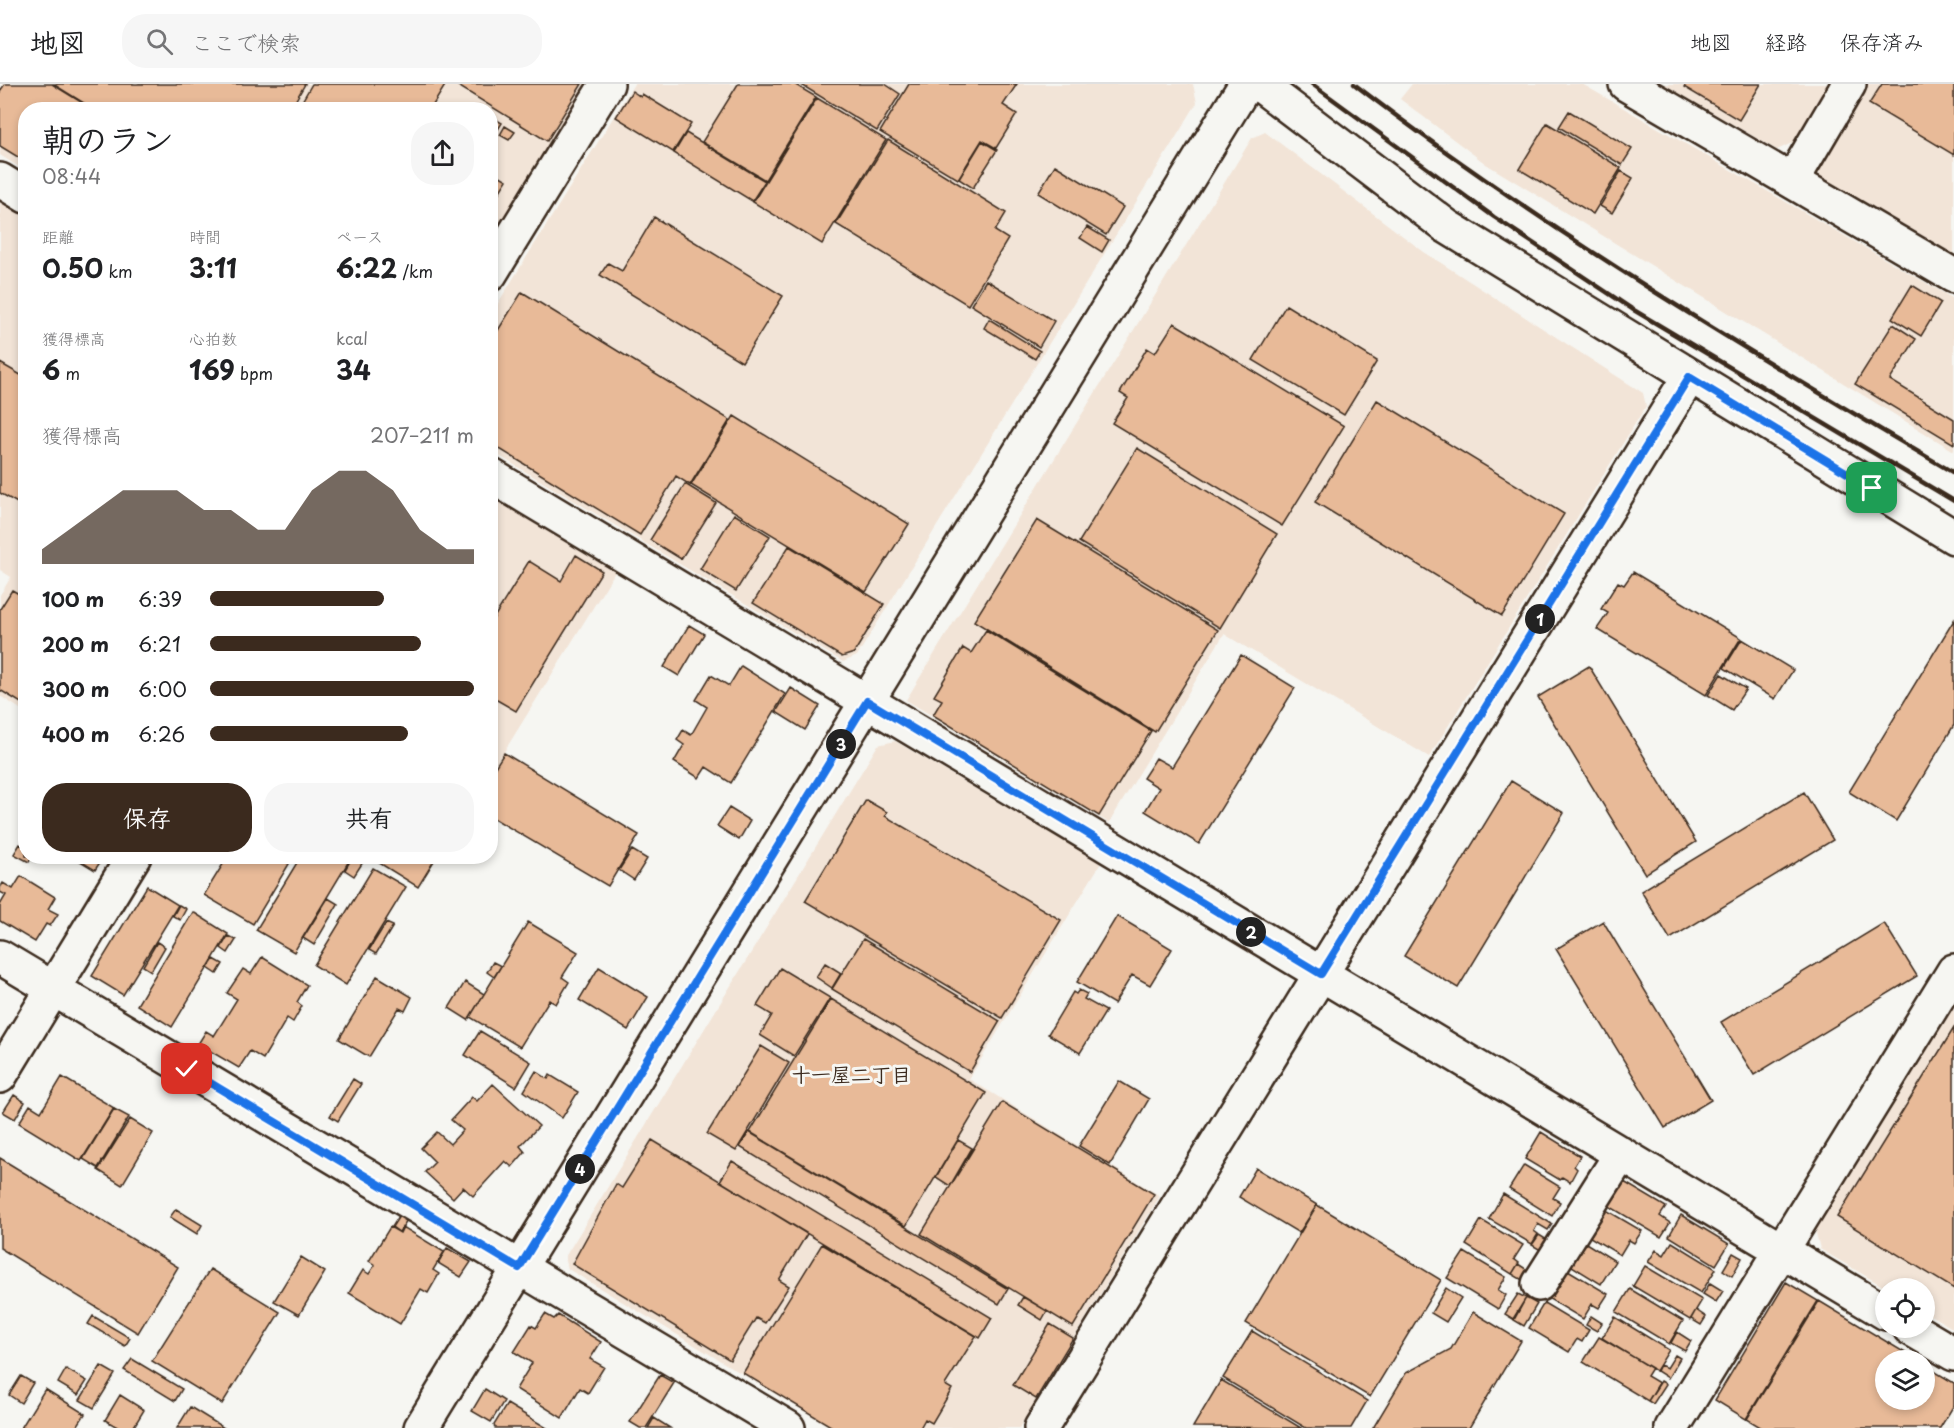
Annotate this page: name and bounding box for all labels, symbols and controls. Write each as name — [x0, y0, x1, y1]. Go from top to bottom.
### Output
search box — [122, 14, 542, 68]
text: 地図 — [30, 20, 86, 63]
icon: search — [143, 25, 176, 58]
text: ここで検索 — [191, 25, 301, 58]
text: 地図 — [1690, 25, 1732, 57]
text: 経路 — [1765, 25, 1807, 57]
text: 保存済み — [1840, 25, 1924, 57]
text: 朝のラン — [42, 113, 174, 163]
button: share — [411, 122, 474, 185]
text: 08:44 — [42, 161, 101, 191]
text: 距離 — [42, 224, 74, 248]
text: 時間 — [189, 224, 221, 248]
text: ペース — [336, 224, 383, 248]
text: 0.50 — [42, 248, 103, 287]
text: 3:11 — [189, 248, 237, 287]
text: 6:22 — [336, 248, 397, 287]
text: km — [103, 259, 132, 283]
text: /km — [397, 259, 433, 283]
text: 獲得標高 — [42, 326, 106, 350]
text: 心拍数 — [189, 326, 237, 350]
text: kcal — [336, 326, 368, 350]
text: 6 — [42, 350, 60, 389]
text: 169 — [189, 350, 235, 389]
text: 34 — [336, 350, 371, 389]
text: m — [60, 361, 80, 385]
text: bpm — [235, 361, 273, 385]
text: 獲得標高 — [42, 420, 122, 450]
text: 207–211 m — [370, 420, 474, 450]
pin — [1846, 462, 1897, 513]
icon: arrive — [1855, 471, 1888, 504]
text: 100 m — [42, 584, 104, 614]
text: 6:39 — [138, 584, 182, 614]
pin: 1 — [1525, 604, 1555, 634]
text: 1 — [1536, 607, 1544, 631]
text: 200 m — [42, 629, 109, 659]
text: 6:21 — [138, 629, 181, 659]
text: 300 m — [42, 674, 110, 704]
text: 6:00 — [138, 674, 187, 704]
text: 400 m — [42, 719, 110, 749]
text: 6:26 — [138, 719, 185, 749]
pin: 3 — [826, 729, 856, 759]
text: 3 — [836, 732, 846, 756]
button: 保存 — [42, 783, 252, 852]
button: 共有 — [264, 783, 474, 852]
pin: 2 — [1236, 917, 1266, 947]
text: 2 — [1245, 920, 1257, 944]
pin — [161, 1043, 212, 1094]
icon: check — [170, 1052, 203, 1085]
district label: 十一屋二丁目 — [791, 1059, 911, 1089]
pin: 4 — [565, 1154, 595, 1184]
text: 4 — [575, 1157, 585, 1181]
map controls — [1875, 1278, 1935, 1410]
button: locate — [1875, 1278, 1935, 1338]
button: layers — [1875, 1350, 1935, 1410]

